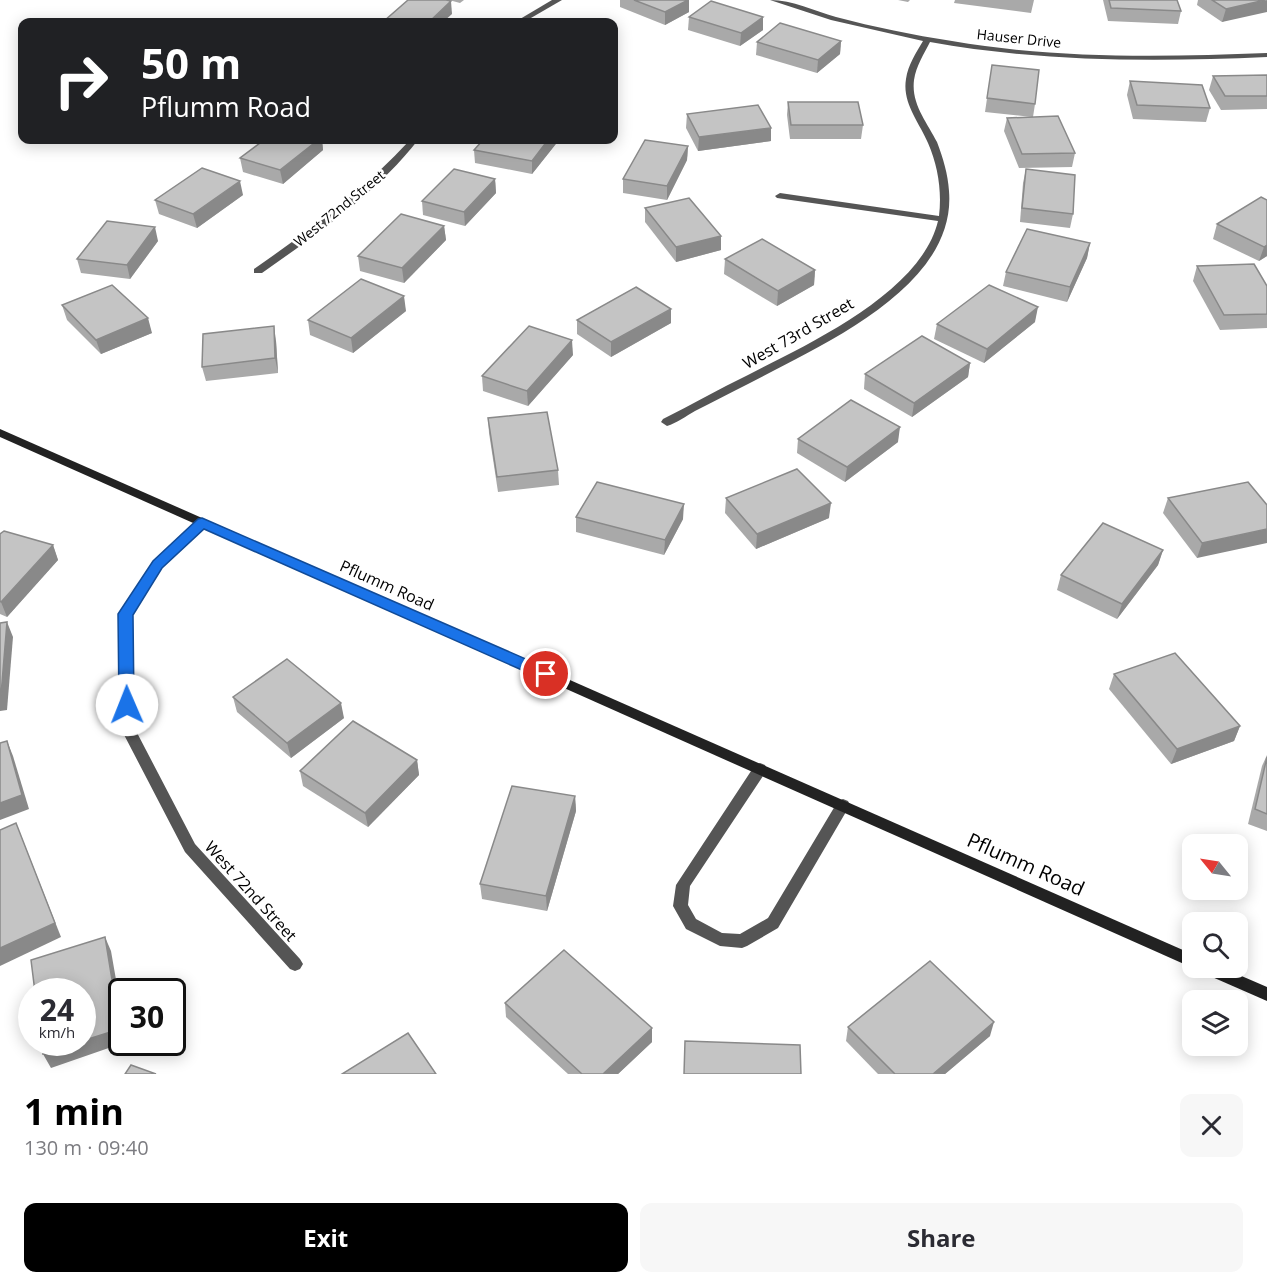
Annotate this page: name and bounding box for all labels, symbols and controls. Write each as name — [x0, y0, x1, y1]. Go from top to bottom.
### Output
street label: Hauser Drive — [976, 24, 1062, 52]
text: 50 m — [141, 34, 241, 91]
icon: right — [42, 42, 120, 120]
text: Pflumm Road — [141, 88, 311, 125]
street label: West 72nd Street — [290, 165, 388, 251]
street label: West 73rd Street — [738, 292, 858, 374]
street label: Pflumm Road — [336, 554, 438, 616]
pin — [520, 648, 571, 699]
icon: arrive — [529, 657, 562, 690]
position arrow — [95, 673, 159, 737]
street label: Pflumm Road — [963, 826, 1089, 902]
north arrow — [1182, 834, 1248, 900]
map controls — [1182, 834, 1248, 1056]
street label: West 72nd Street — [200, 836, 302, 946]
button: search — [1182, 912, 1248, 978]
speed limit sign: 30 — [108, 978, 186, 1056]
text: 24 — [40, 989, 74, 1030]
button: layers — [1182, 990, 1248, 1056]
text: km/h — [39, 1022, 75, 1042]
text: 1 min — [24, 1087, 124, 1136]
button: close — [1180, 1094, 1243, 1157]
text: 130 m · 09:40 — [24, 1134, 149, 1161]
button: Exit — [24, 1203, 628, 1272]
button: Share — [640, 1203, 1243, 1272]

